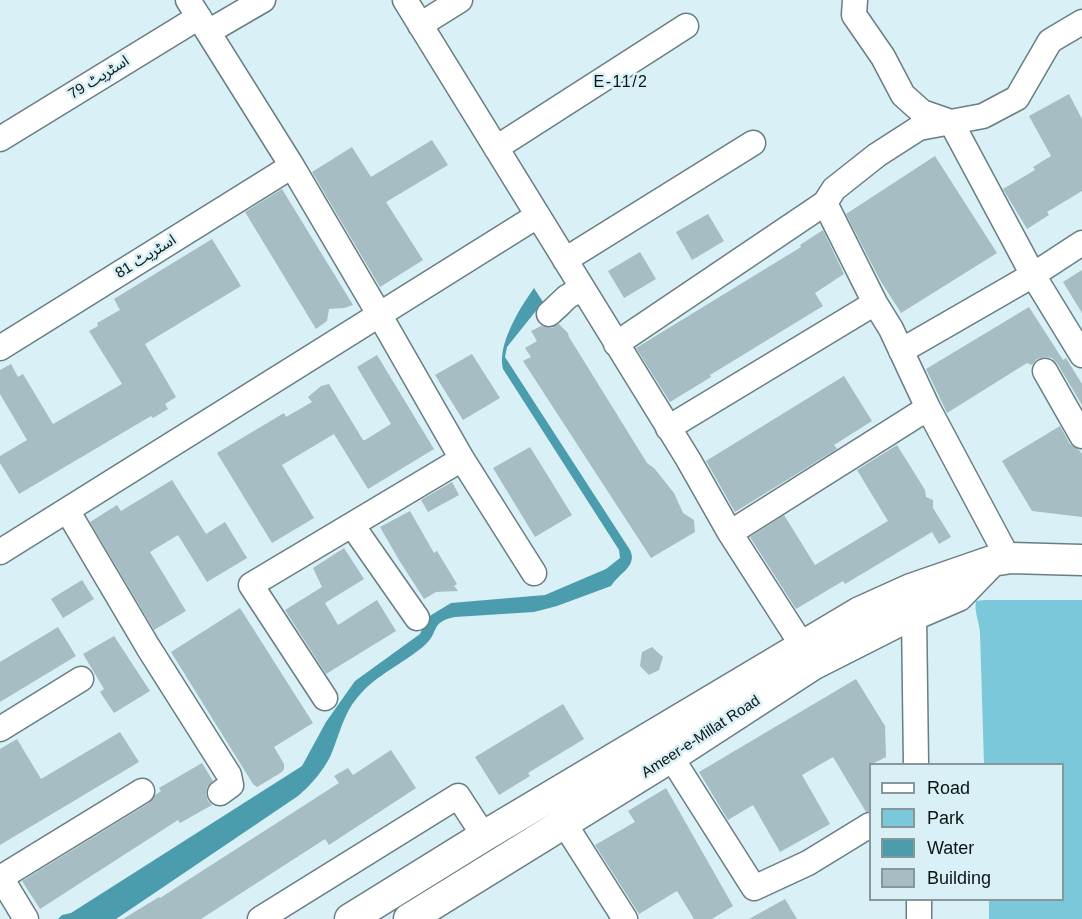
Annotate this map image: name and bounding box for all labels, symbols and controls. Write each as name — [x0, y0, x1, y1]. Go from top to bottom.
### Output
street label: اسٹریٹ 79 — [65, 52, 133, 104]
district label: E-11/2 — [594, 73, 648, 93]
street label: اسٹریٹ 81 — [112, 231, 180, 283]
street label: Ameer-e-Millat Road — [638, 692, 764, 782]
legend — [869, 763, 1064, 901]
text: Road — [927, 778, 970, 798]
text: Park — [927, 808, 964, 828]
text: Water — [927, 838, 974, 858]
text: Building — [927, 868, 991, 888]

